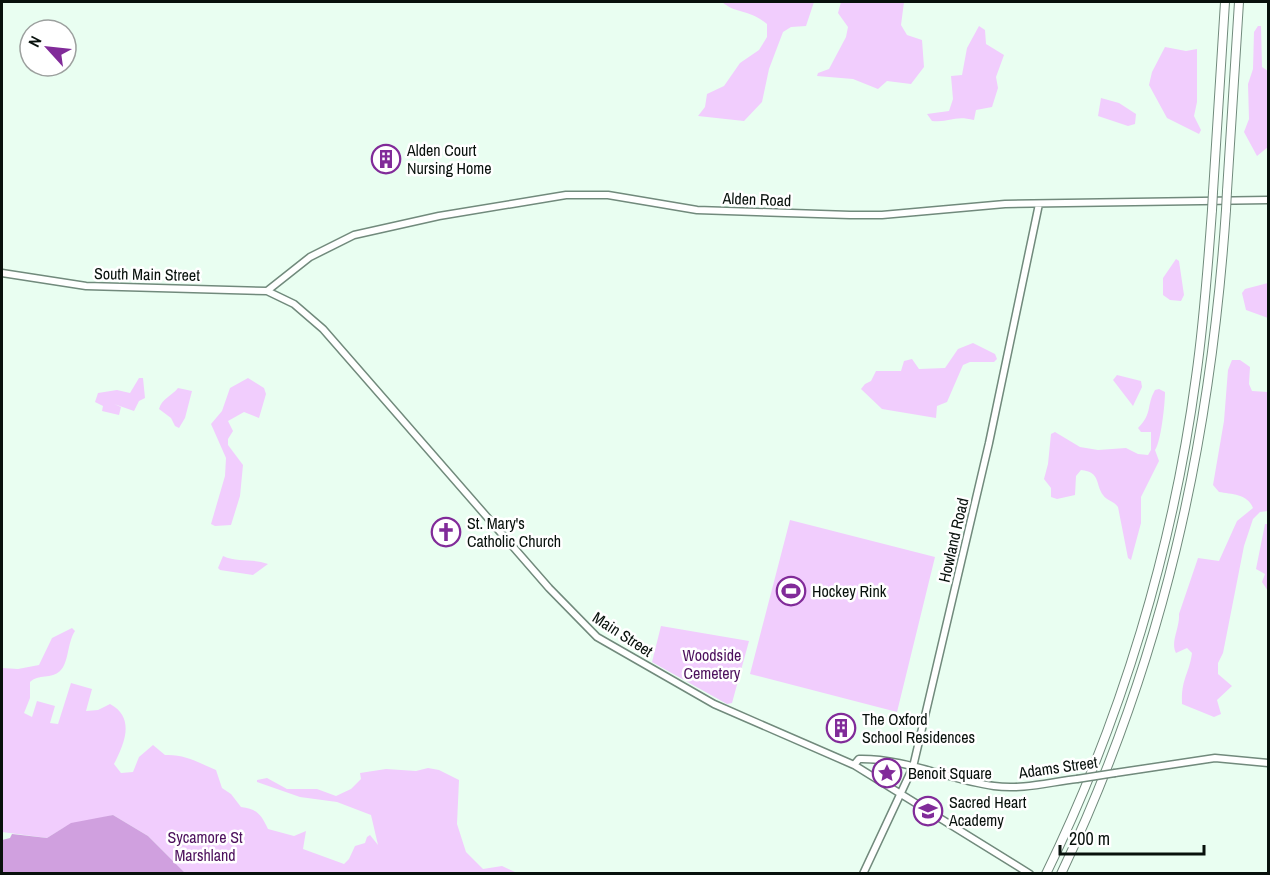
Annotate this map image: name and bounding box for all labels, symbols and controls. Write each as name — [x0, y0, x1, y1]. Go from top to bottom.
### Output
north arrow — [18, 18, 78, 78]
text: N — [23, 32, 47, 50]
place label: Alden Court Nursing Home — [406, 139, 492, 179]
building icon: Alden Court Nursing Home — [370, 143, 402, 175]
street label: Alden Road — [721, 187, 792, 211]
street label: South Main Street — [94, 262, 200, 286]
street label: Howland Road — [933, 496, 973, 584]
place label: St. Mary's Catholic Church — [467, 512, 561, 552]
church icon: St. Mary's Catholic Church — [430, 516, 462, 548]
sports icon: Hockey Rink — [775, 575, 807, 607]
place label: Hockey Rink — [812, 580, 887, 602]
street label: Main Street — [589, 606, 658, 662]
park label: Woodside Cemetery — [683, 644, 741, 684]
place label: The Oxford School Residences — [862, 708, 975, 748]
building icon: The Oxford School Residences — [825, 712, 857, 744]
street label: Adams Street — [1016, 751, 1099, 784]
place icon: Benoit Square — [871, 757, 903, 789]
place label: Benoit Square — [908, 762, 992, 784]
place label: Sacred Heart Academy — [948, 791, 1027, 831]
school or university icon: Sacred Heart Academy — [912, 795, 944, 827]
scale bar — [1060, 818, 1204, 856]
park label: Sycamore St Marshland — [167, 826, 243, 866]
text: 200 m — [1069, 826, 1110, 851]

